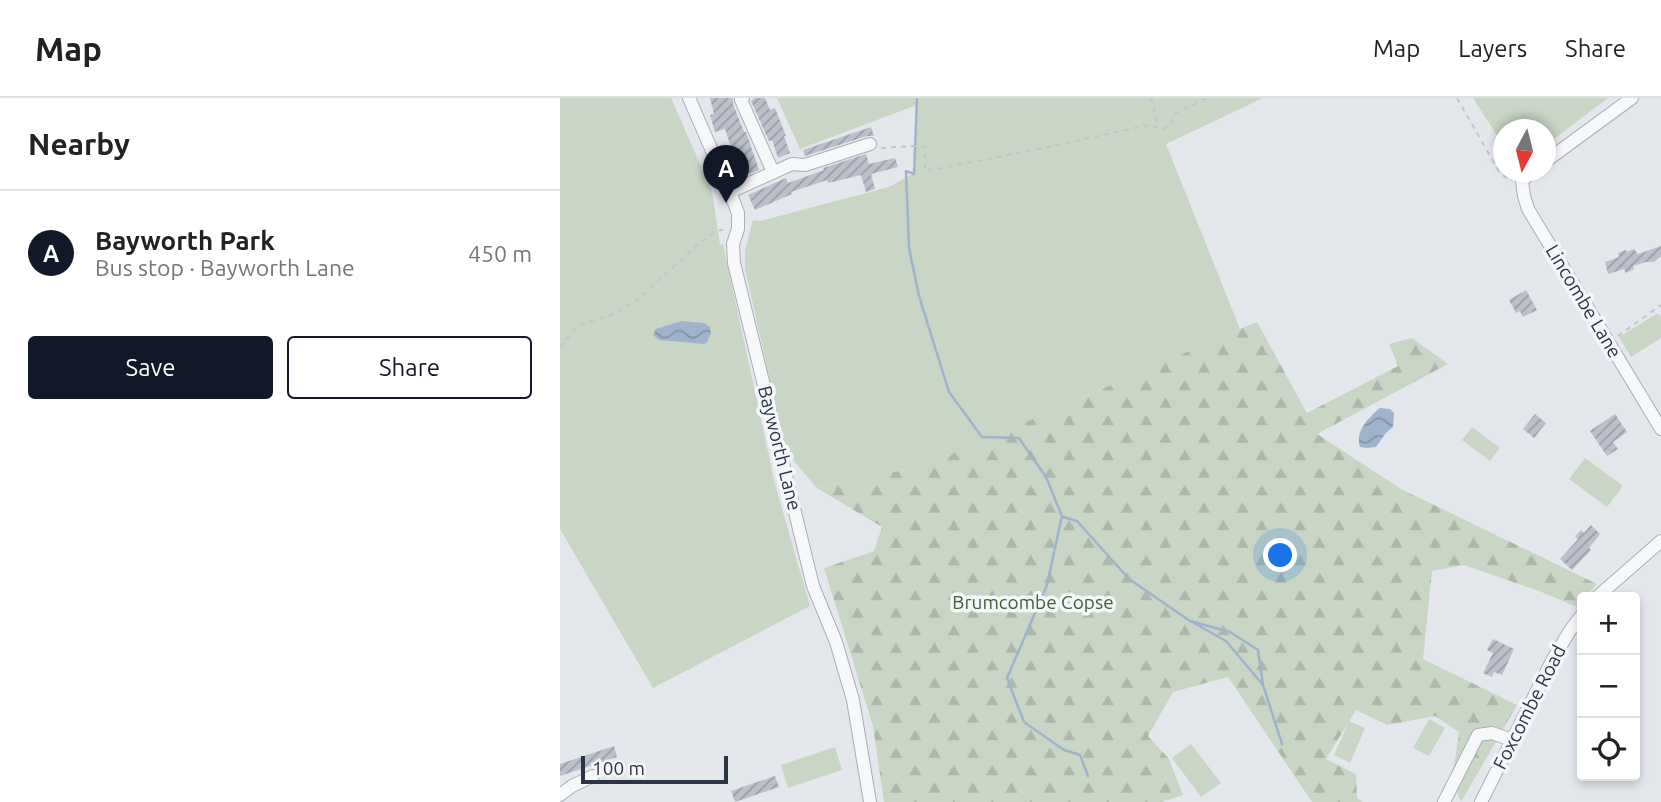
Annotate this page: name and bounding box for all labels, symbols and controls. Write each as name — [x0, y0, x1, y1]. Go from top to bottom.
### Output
text: Map — [35, 30, 102, 67]
text: Map — [1373, 35, 1420, 62]
text: Layers — [1458, 35, 1527, 62]
text: Share — [1565, 35, 1626, 62]
north arrow — [1493, 119, 1556, 182]
text: Nearby — [28, 127, 130, 161]
pin: A — [703, 145, 749, 203]
text: Bayworth Park — [95, 226, 275, 255]
street label: Lincombe Lane — [1542, 240, 1626, 362]
text: A — [43, 241, 59, 266]
text: 450 m — [468, 241, 532, 266]
text: Bus stop · Bayworth Lane — [95, 255, 355, 280]
button: Save — [28, 336, 273, 399]
button: Share — [287, 336, 532, 399]
street label: Bayworth Lane — [754, 383, 806, 513]
your location — [1263, 538, 1297, 572]
park label: Brumcombe Copse — [952, 591, 1114, 613]
map controls — [1577, 592, 1640, 781]
button: + — [1577, 592, 1640, 655]
street label: Foxcombe Road — [1488, 641, 1570, 773]
button: − — [1577, 655, 1640, 718]
button: locate — [1577, 718, 1640, 781]
scale bar — [581, 753, 728, 785]
text: 100 m — [592, 757, 645, 779]

